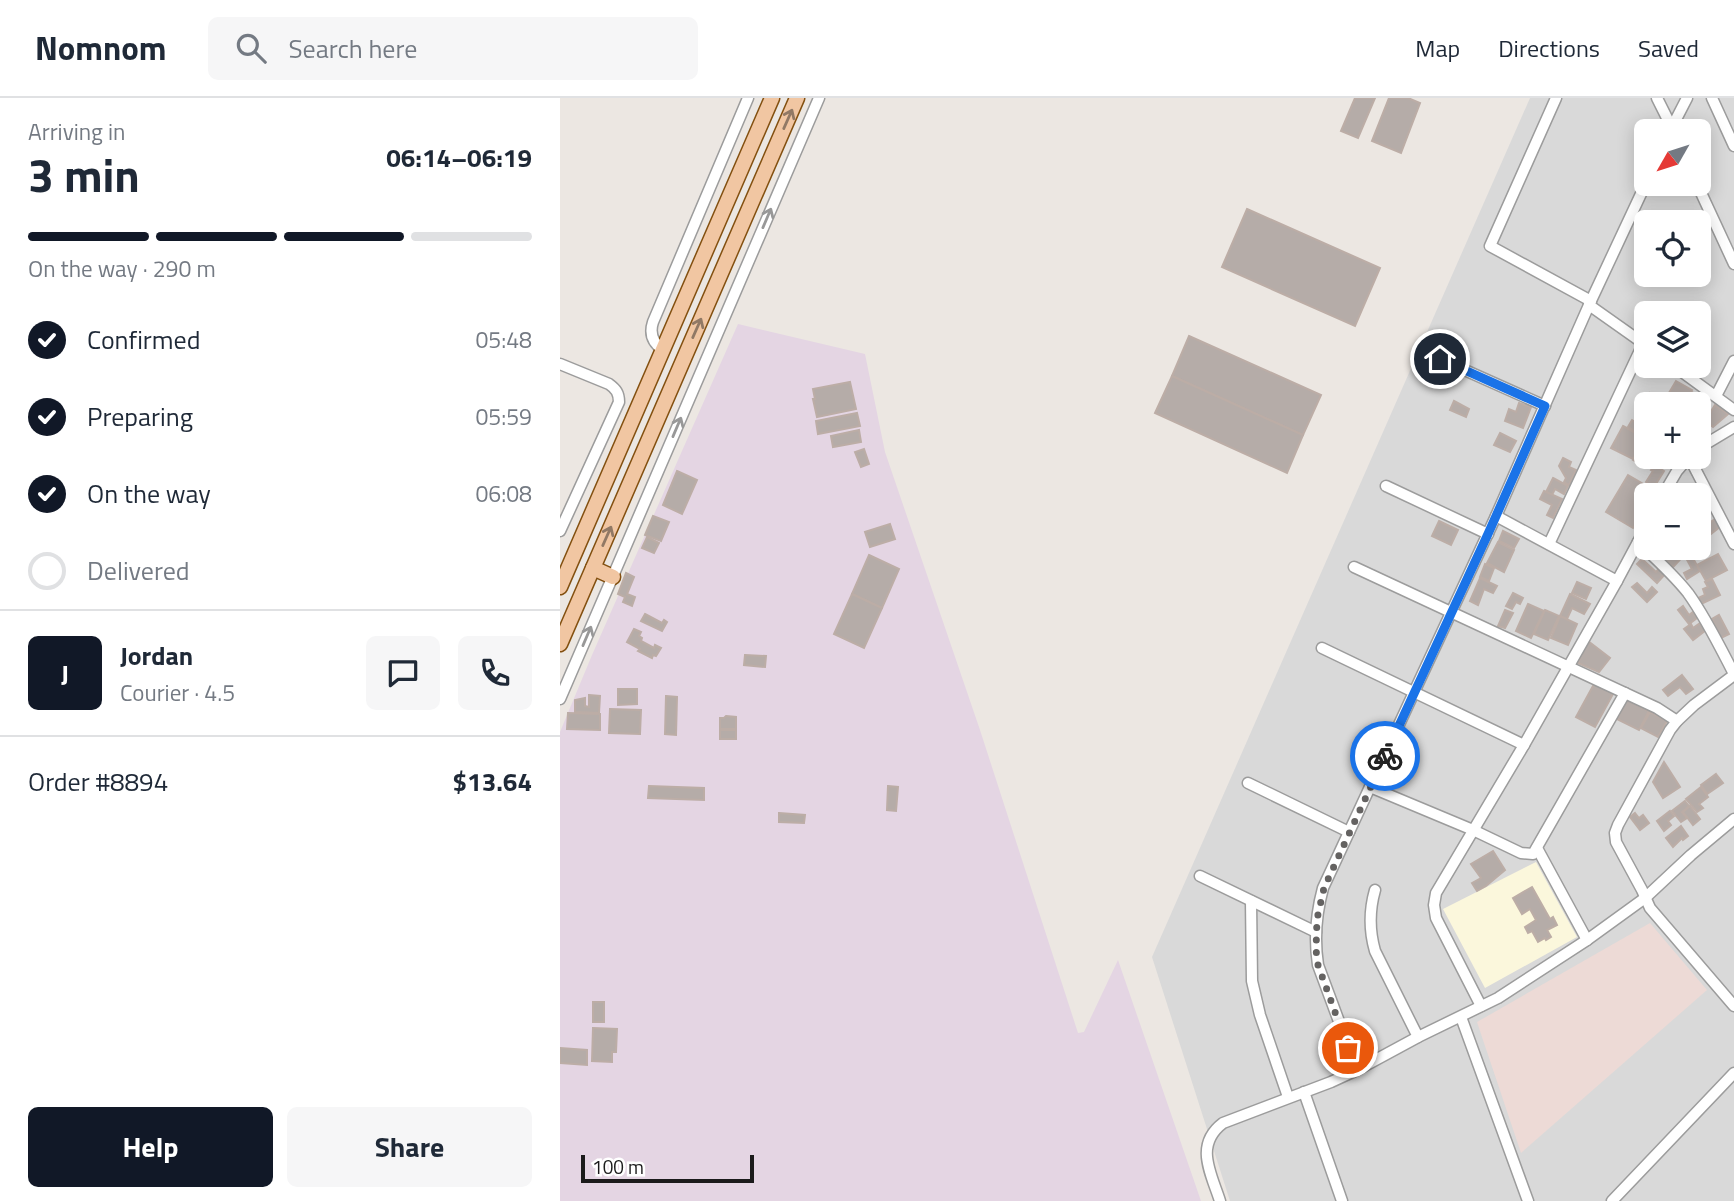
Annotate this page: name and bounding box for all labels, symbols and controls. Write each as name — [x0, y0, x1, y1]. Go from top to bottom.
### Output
search box — [208, 17, 698, 80]
text: Nomnom — [35, 23, 166, 73]
icon: search — [232, 29, 270, 67]
text: Search here — [288, 29, 417, 68]
text: Map — [1415, 30, 1460, 66]
text: Directions — [1498, 30, 1600, 66]
text: Saved — [1638, 30, 1699, 66]
one-way arrow — [782, 109, 795, 130]
text: Arriving in — [28, 114, 125, 149]
north arrow — [1634, 119, 1712, 196]
map controls — [1634, 119, 1711, 560]
text: 06:14–06:19 — [386, 138, 532, 177]
text: 3 min — [28, 140, 140, 210]
one-way arrow — [761, 208, 774, 229]
button: locate — [1634, 210, 1711, 287]
text: On the way · 290 m — [28, 251, 216, 286]
button: layers — [1634, 301, 1711, 378]
one-way arrow — [692, 318, 705, 339]
text: Confirmed — [87, 320, 201, 359]
icon: check — [28, 321, 66, 359]
text: 05:48 — [475, 322, 532, 357]
pin — [1410, 329, 1470, 389]
icon: home — [1421, 340, 1459, 378]
button: + — [1634, 392, 1711, 469]
text: Preparing — [87, 397, 193, 436]
icon: check — [28, 398, 66, 436]
text: 05:59 — [475, 399, 532, 434]
one-way arrow — [671, 417, 684, 438]
text: On the way — [87, 474, 211, 513]
icon: check — [28, 475, 66, 513]
text: 06:08 — [475, 476, 532, 511]
button: − — [1634, 483, 1711, 560]
one-way arrow — [601, 526, 614, 548]
text: Delivered — [87, 551, 190, 590]
one-way arrow — [581, 626, 594, 647]
text: Jordan — [120, 636, 193, 675]
button: chat — [366, 636, 440, 710]
button: phone — [458, 636, 532, 710]
text: J — [61, 654, 69, 693]
text: Courier · 4.5 — [120, 675, 235, 710]
courier — [1350, 721, 1420, 791]
icon: bike — [1366, 737, 1404, 775]
text: Order #8894 — [28, 762, 168, 801]
text: $13.64 — [453, 762, 532, 801]
pin — [1318, 1018, 1378, 1078]
icon: bag — [1329, 1029, 1367, 1067]
button: Help — [28, 1107, 273, 1187]
button: Share — [287, 1107, 532, 1187]
scale bar — [581, 1152, 754, 1184]
text: 100 m — [592, 1152, 644, 1181]

